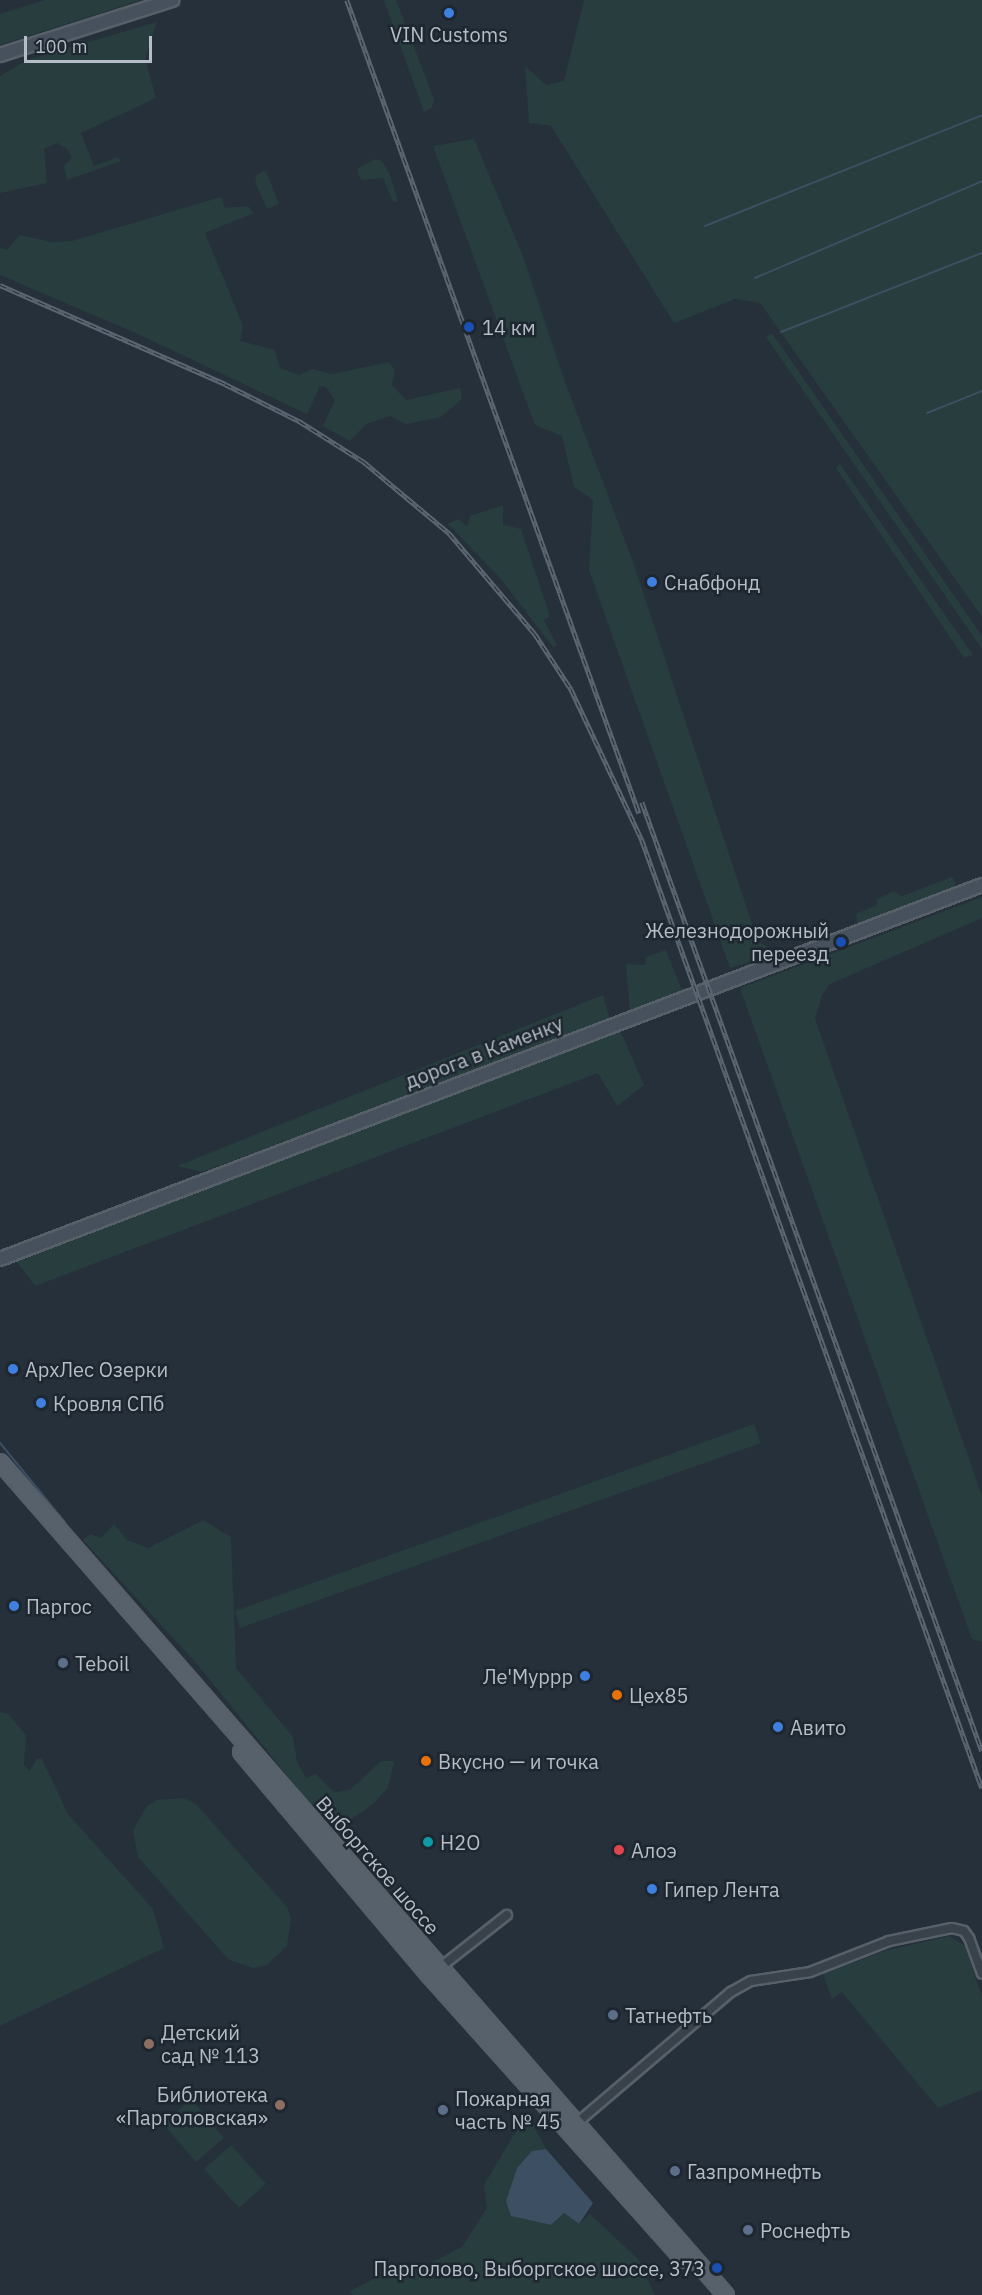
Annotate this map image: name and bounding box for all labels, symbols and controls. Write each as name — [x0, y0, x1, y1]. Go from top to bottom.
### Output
marker: VIN Customs — [442, 6, 456, 20]
place label: VIN Customs — [390, 22, 508, 46]
scale bar — [27, 24, 154, 62]
text: 100 m — [35, 35, 87, 58]
place label: 14 км — [482, 315, 536, 339]
marker: 14 км — [460, 318, 478, 336]
place label: Снабфонд — [664, 570, 760, 594]
marker: Снабфонд — [645, 575, 659, 589]
place label: Железнодорожный переезд — [645, 918, 829, 965]
marker: Железнодорожный переезд — [834, 935, 848, 949]
street label: дорога в Каменку — [402, 1011, 566, 1093]
place label: АрхЛес Озерки — [25, 1357, 168, 1381]
marker: АрхЛес Озерки — [6, 1362, 20, 1376]
place label: Кровля СПб — [53, 1391, 164, 1415]
marker: Кровля СПб — [34, 1396, 48, 1410]
place label: Паргос — [26, 1594, 92, 1618]
marker: Паргос — [7, 1599, 21, 1613]
place label: Teboil — [75, 1651, 129, 1675]
marker: Teboil — [56, 1656, 70, 1670]
place label: Ле'Муррр — [483, 1664, 573, 1688]
marker: Ле'Муррр — [578, 1669, 592, 1683]
place label: Цех85 — [629, 1683, 688, 1707]
marker: Цех85 — [610, 1688, 624, 1702]
place label: Авито — [790, 1715, 846, 1739]
marker: Авито — [771, 1720, 785, 1734]
place label: Вкусно — и точка — [438, 1749, 599, 1773]
marker: Вкусно — и точка — [419, 1754, 433, 1768]
street label: Выборгское шоссе — [311, 1791, 445, 1939]
place label: H2O — [440, 1830, 480, 1854]
marker: H2O — [421, 1835, 435, 1849]
place label: Алоэ — [631, 1838, 677, 1862]
marker: Алоэ — [612, 1843, 626, 1857]
place label: Гипер Лента — [664, 1877, 780, 1901]
marker: Гипер Лента — [645, 1882, 659, 1896]
place label: Татнефть — [625, 2003, 712, 2027]
marker: Татнефть — [606, 2008, 620, 2022]
place label: Детский сад № 113 — [161, 2020, 260, 2067]
marker: Детский сад № 113 — [142, 2037, 156, 2051]
place label: Библиотека «Парголовская» — [116, 2082, 268, 2129]
place label: Пожарная часть № 45 — [455, 2086, 560, 2133]
marker: Библиотека «Парголовская» — [273, 2098, 287, 2112]
marker: Пожарная часть № 45 — [436, 2103, 450, 2117]
place label: Газпромнефть — [687, 2159, 821, 2183]
marker: Газпромнефть — [668, 2164, 682, 2178]
place label: Роснефть — [760, 2218, 850, 2242]
marker: Роснефть — [741, 2223, 755, 2237]
place label: Парголово, Выборгское шоссе, 373 — [373, 2256, 705, 2280]
marker: Парголово, Выборгское шоссе, 373 — [710, 2261, 724, 2275]

